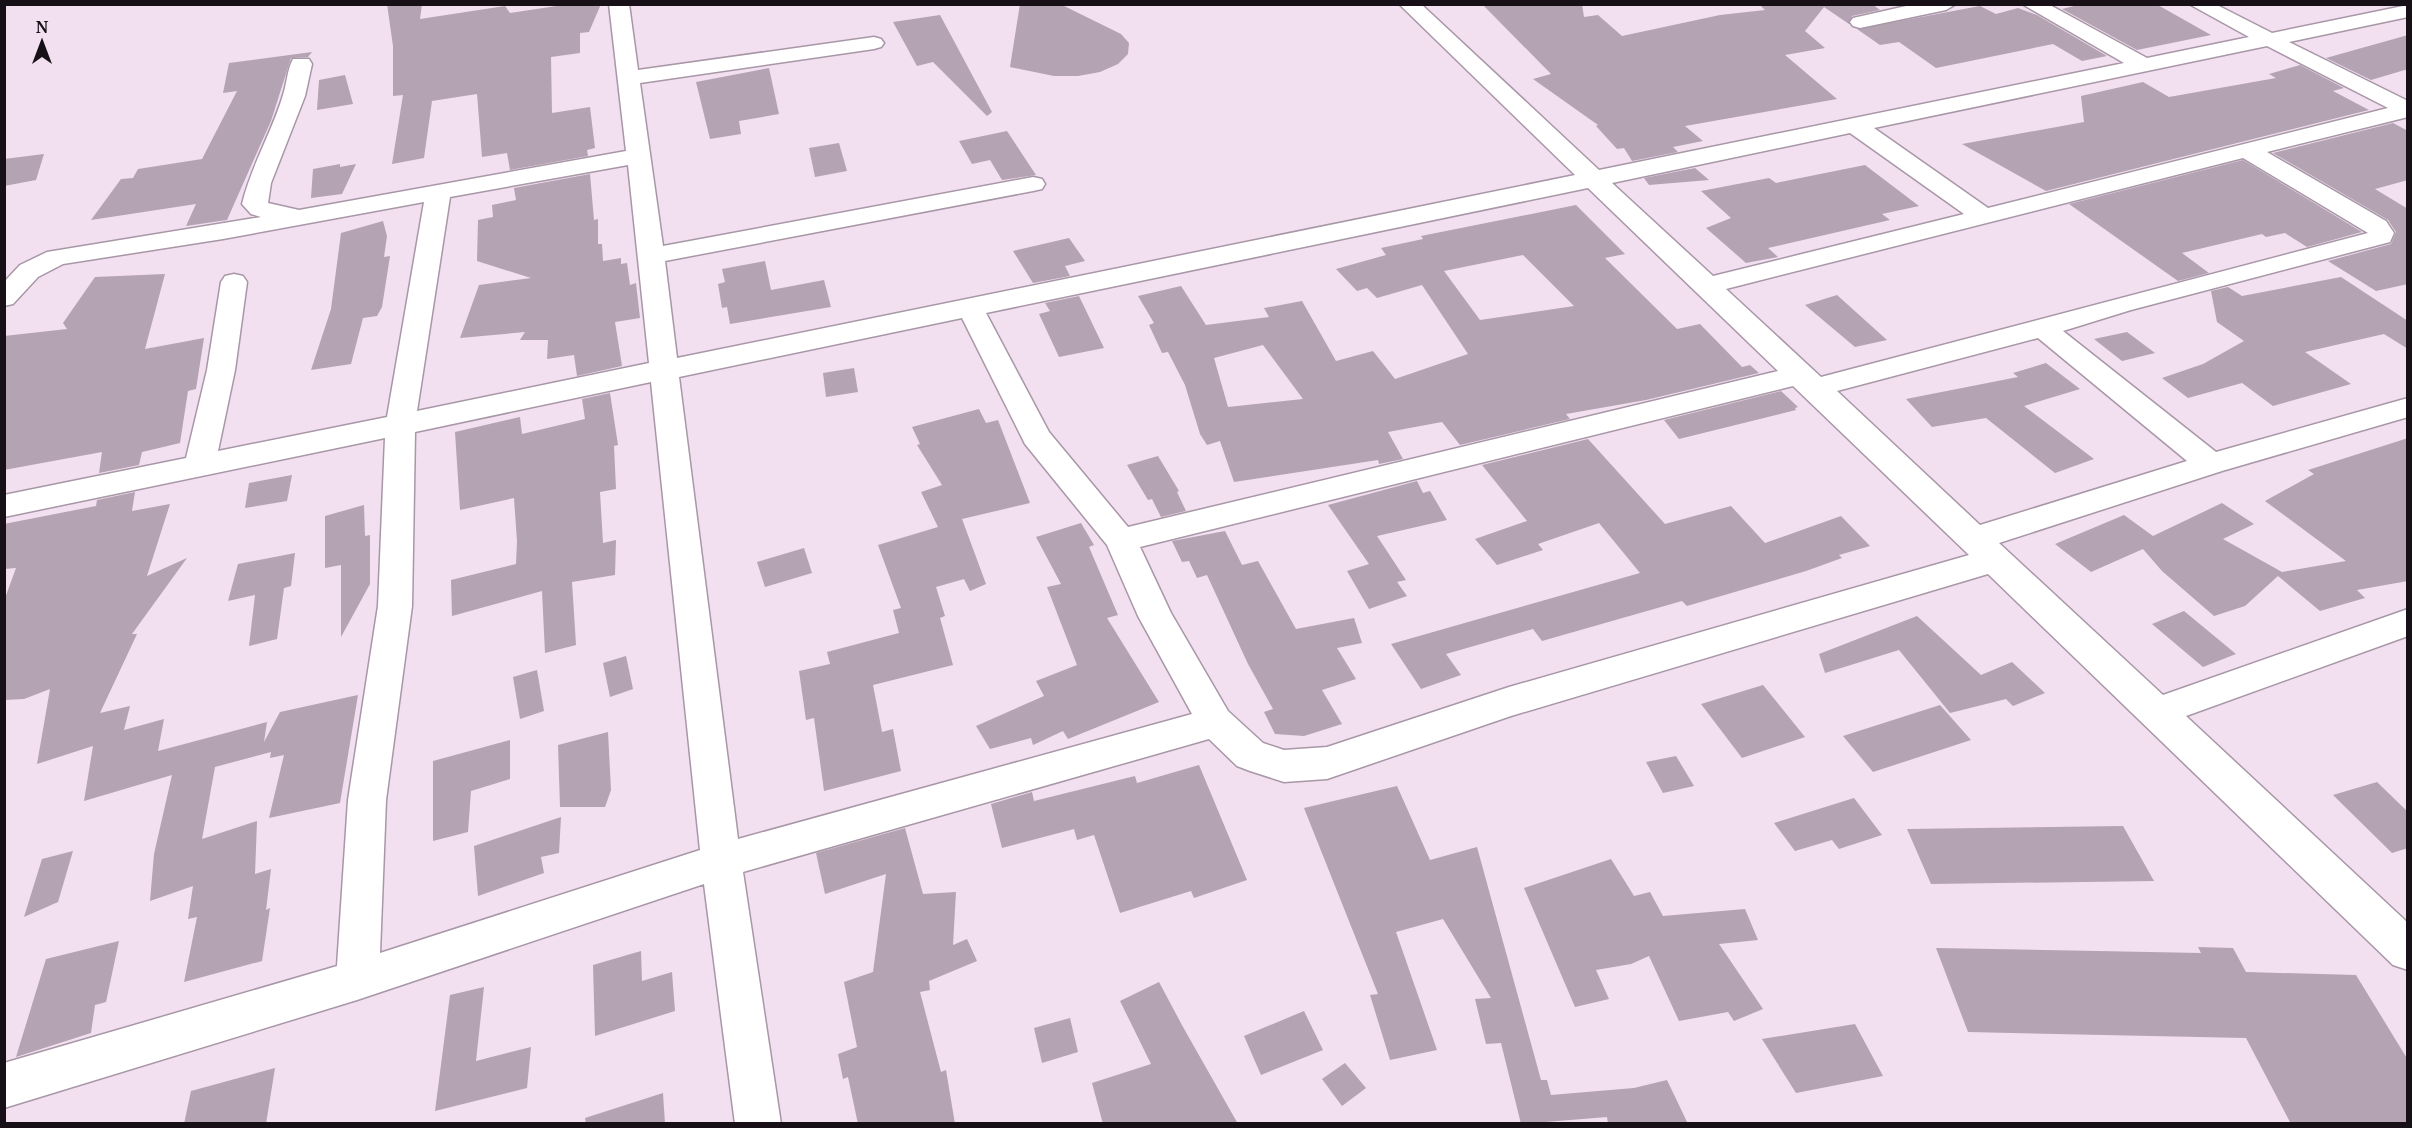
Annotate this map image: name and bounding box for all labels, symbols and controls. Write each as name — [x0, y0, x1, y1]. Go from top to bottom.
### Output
north arrow — [12, 12, 72, 72]
text: N — [36, 16, 49, 38]

